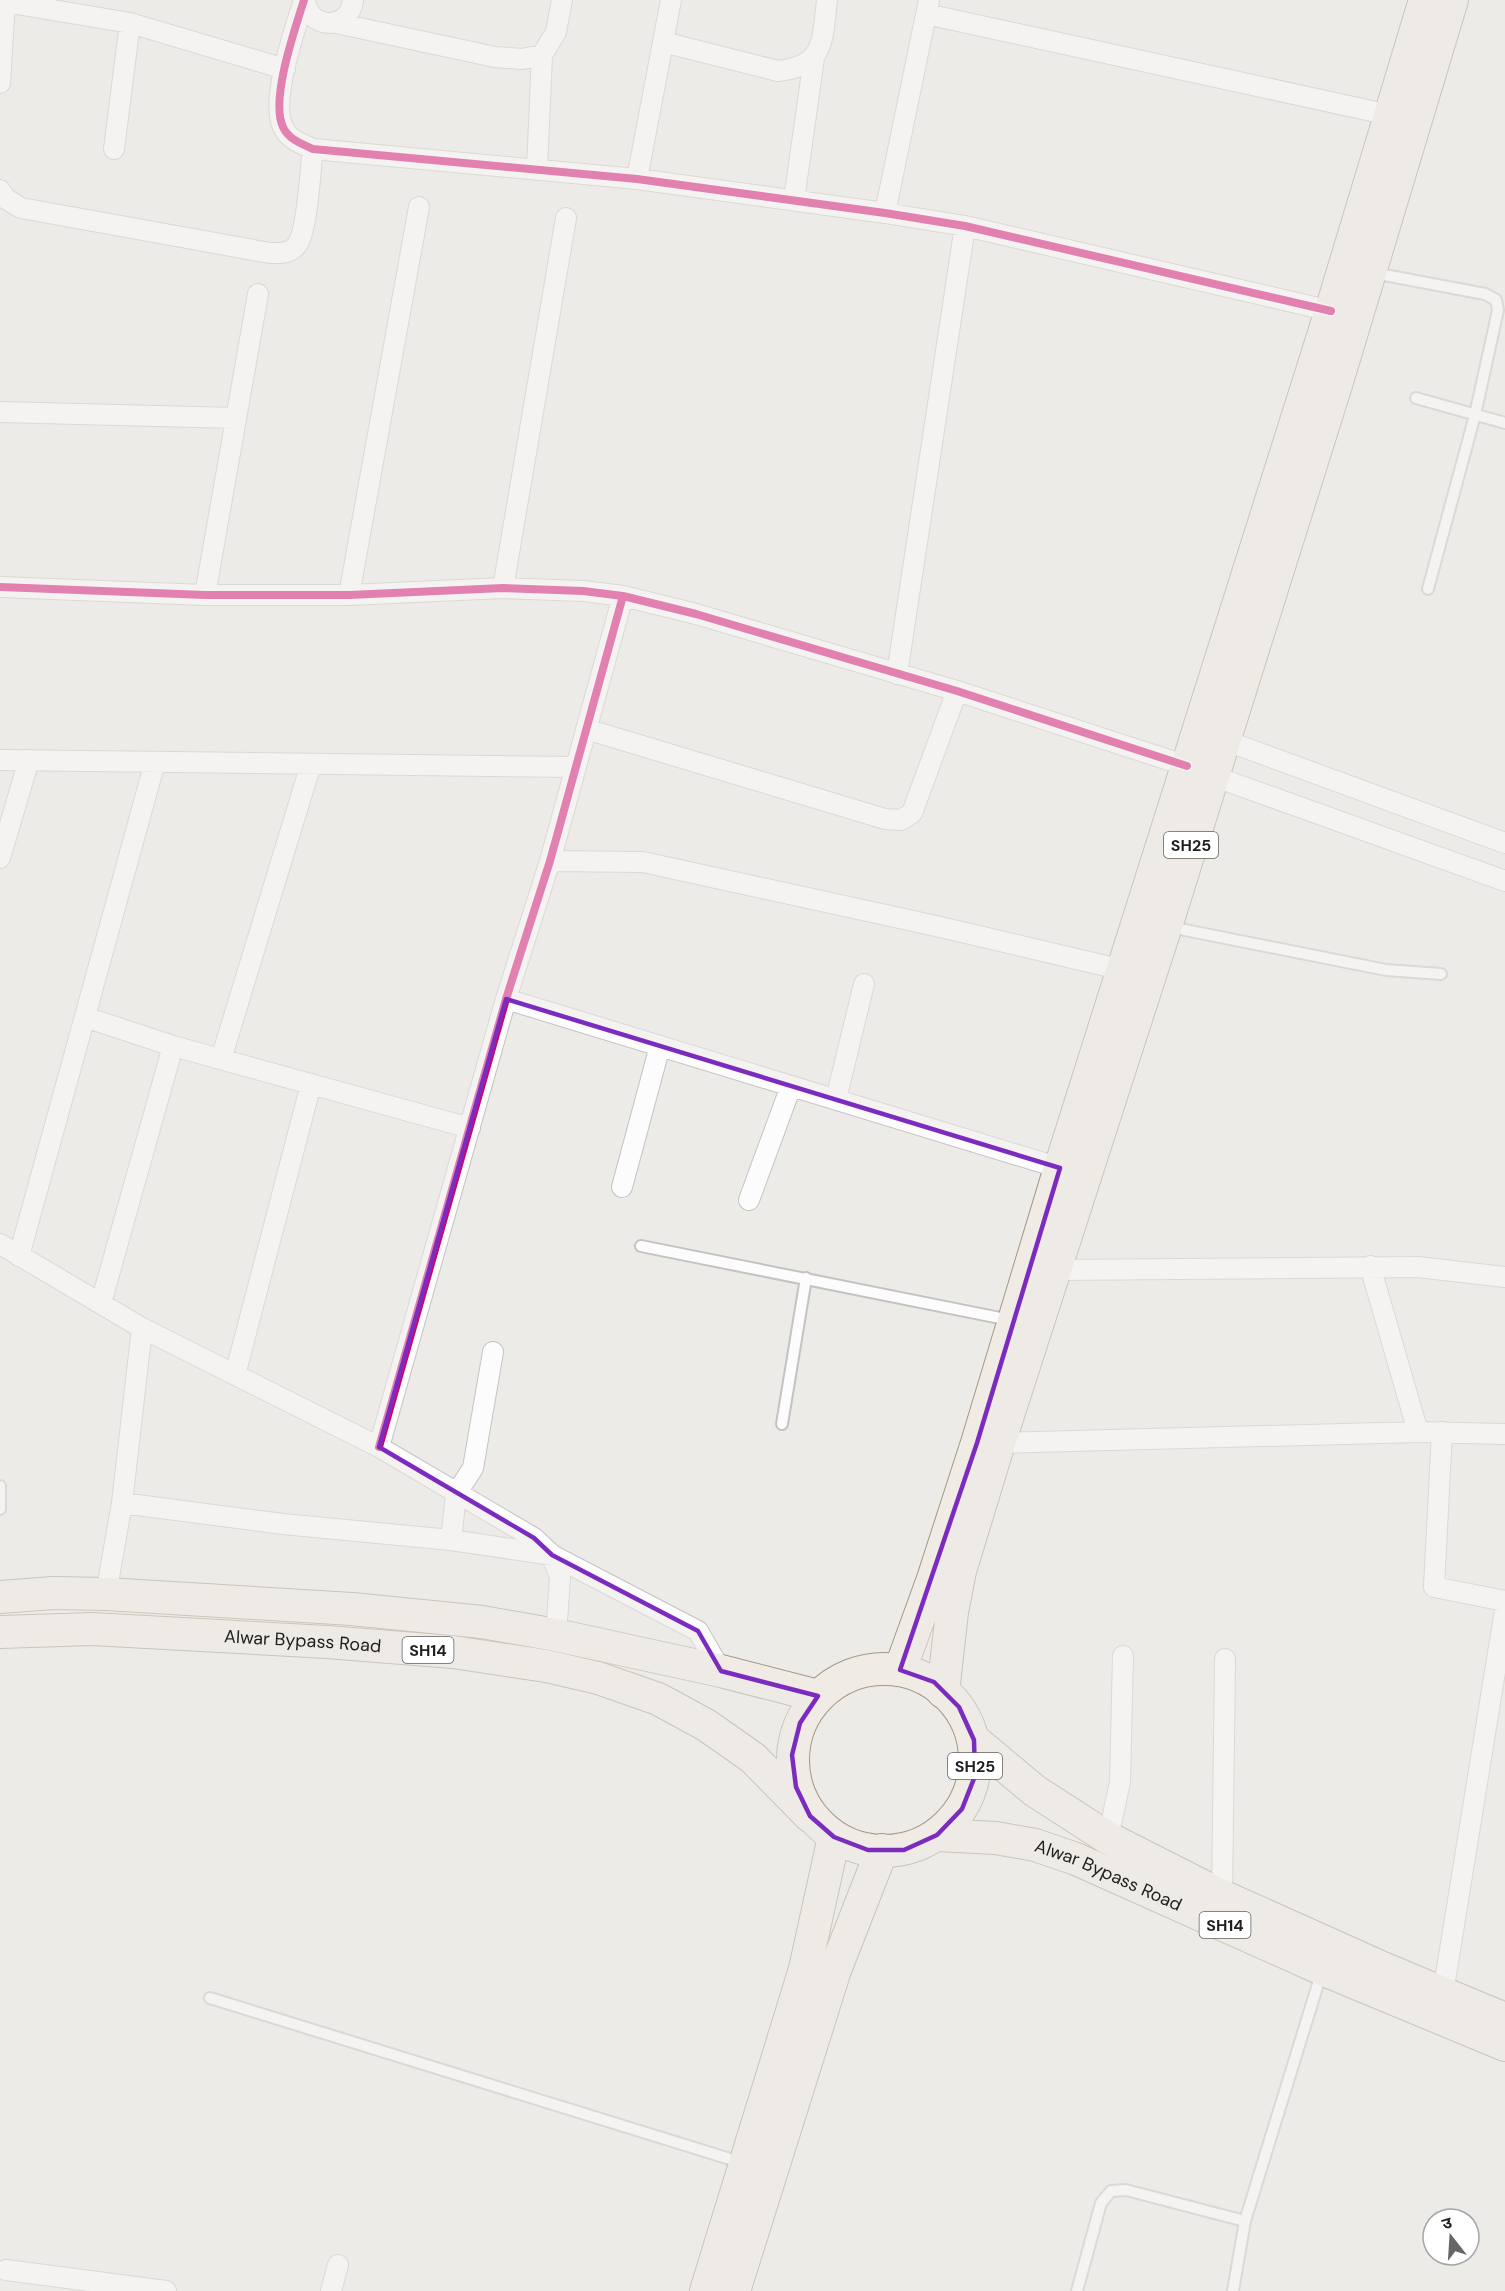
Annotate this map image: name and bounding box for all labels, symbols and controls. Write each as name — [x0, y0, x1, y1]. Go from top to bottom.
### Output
road number: SH25 — [1164, 832, 1218, 858]
street label: Alwar Bypass Road — [223, 1624, 382, 1658]
road number: SH14 — [402, 1637, 454, 1663]
road number: SH25 — [948, 1753, 1002, 1779]
street label: Alwar Bypass Road — [1032, 1834, 1186, 1917]
road number: SH14 — [1200, 1912, 1250, 1938]
north arrow — [1421, 2207, 1481, 2267]
text: उ — [1439, 2212, 1455, 2235]

